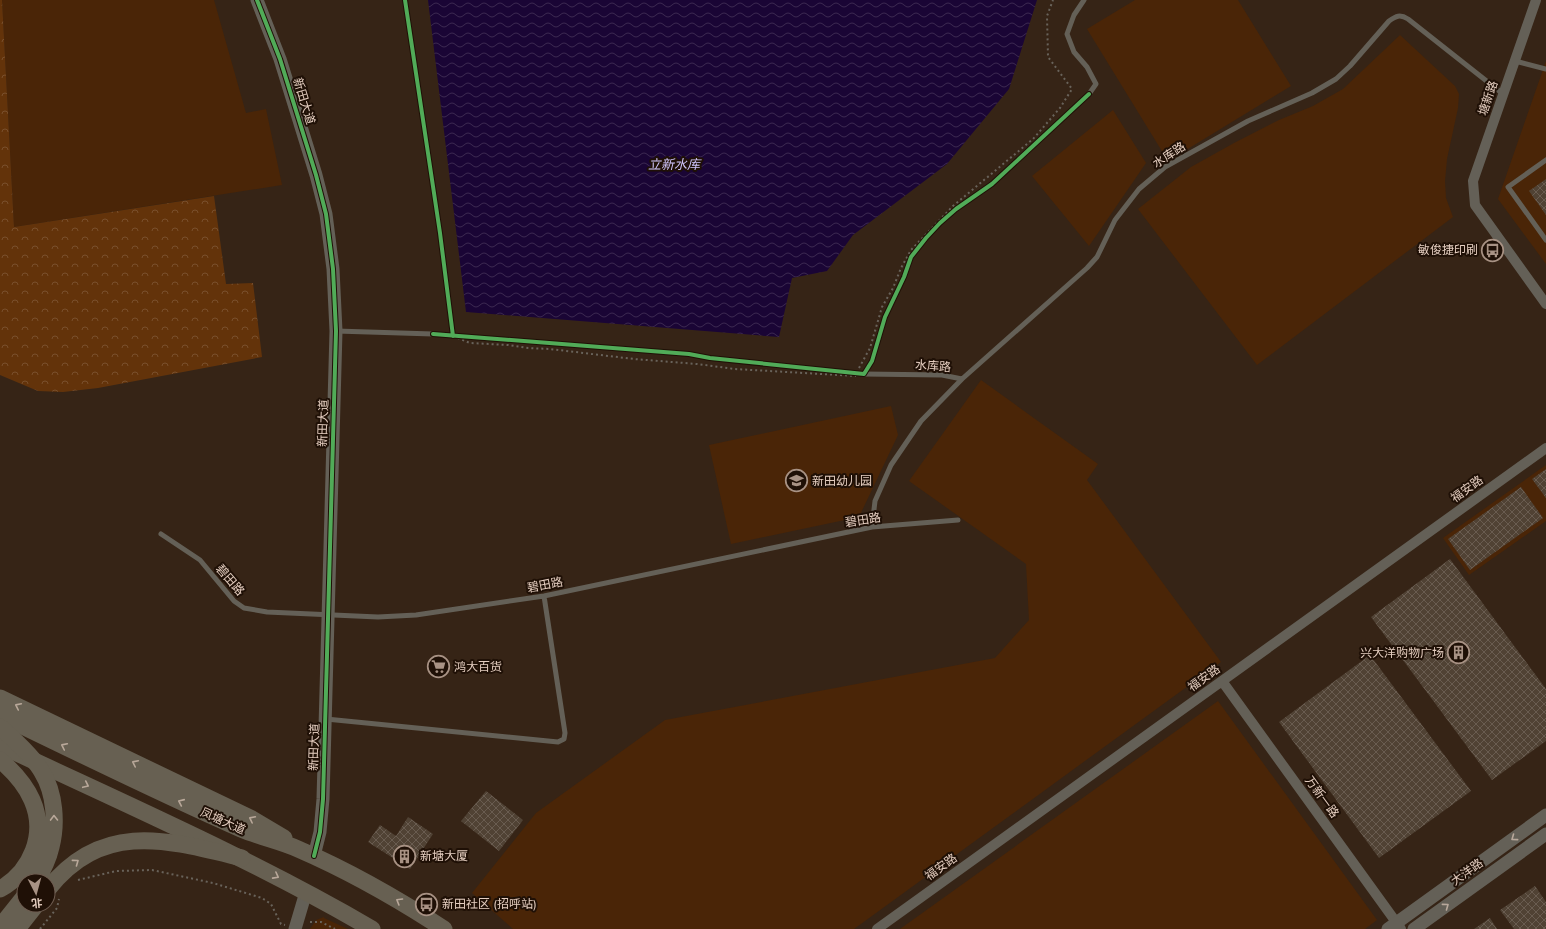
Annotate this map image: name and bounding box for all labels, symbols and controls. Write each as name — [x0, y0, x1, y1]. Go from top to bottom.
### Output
street label: 新田大道 — [290, 76, 319, 126]
street label: 塘新路 — [1475, 78, 1500, 117]
street label: 水库路 — [1150, 138, 1188, 171]
water label: 立新水库 — [648, 156, 702, 172]
bus stop icon: 敏俊捷印刷 — [1480, 237, 1506, 263]
place label: 敏俊捷印刷 — [1418, 242, 1478, 257]
street label: 水库路 — [915, 357, 952, 374]
street label: 新田大道 — [314, 399, 331, 447]
school or university icon: 新田幼儿园 — [784, 468, 810, 494]
street label: 福安路 — [1448, 472, 1486, 505]
place label: 新田幼儿园 — [812, 473, 872, 488]
street label: 碧田路 — [844, 509, 882, 530]
street label: 碧田路 — [213, 561, 248, 598]
street label: 碧田路 — [526, 574, 564, 595]
building icon: 兴大洋购物广场 — [1446, 640, 1472, 666]
place label: 兴大洋购物广场 — [1360, 645, 1444, 660]
supermarket icon: 鸿大百货 — [425, 654, 451, 680]
place label: 鸿大百货 — [454, 659, 502, 674]
street label: 福安路 — [1185, 661, 1223, 694]
one-way arrow — [15, 703, 23, 711]
street label: 新田大道 — [305, 723, 322, 771]
one-way arrow — [60, 743, 68, 751]
one-way arrow — [132, 760, 140, 768]
street label: 万新一路 — [1302, 773, 1343, 821]
one-way arrow — [82, 780, 90, 788]
one-way arrow — [178, 799, 186, 807]
street label: 凤塘大道 — [198, 804, 248, 837]
one-way arrow — [49, 815, 58, 821]
one-way arrow — [249, 816, 257, 824]
one-way arrow — [1512, 833, 1519, 840]
building icon: 新塘大厦 — [391, 843, 417, 869]
place label: 新塘大厦 — [420, 848, 468, 863]
street label: 福安路 — [922, 850, 960, 883]
street label: 大洋路 — [1448, 855, 1486, 888]
one-way arrow — [72, 859, 79, 867]
one-way arrow — [272, 871, 280, 879]
north arrow — [16, 873, 56, 913]
bus stop icon: 新田社区 (招呼站) — [414, 891, 440, 917]
text: 北 — [31, 895, 43, 910]
place label: 新田社区 (招呼站) — [442, 896, 537, 911]
one-way arrow — [396, 899, 403, 906]
one-way arrow — [1441, 904, 1448, 911]

